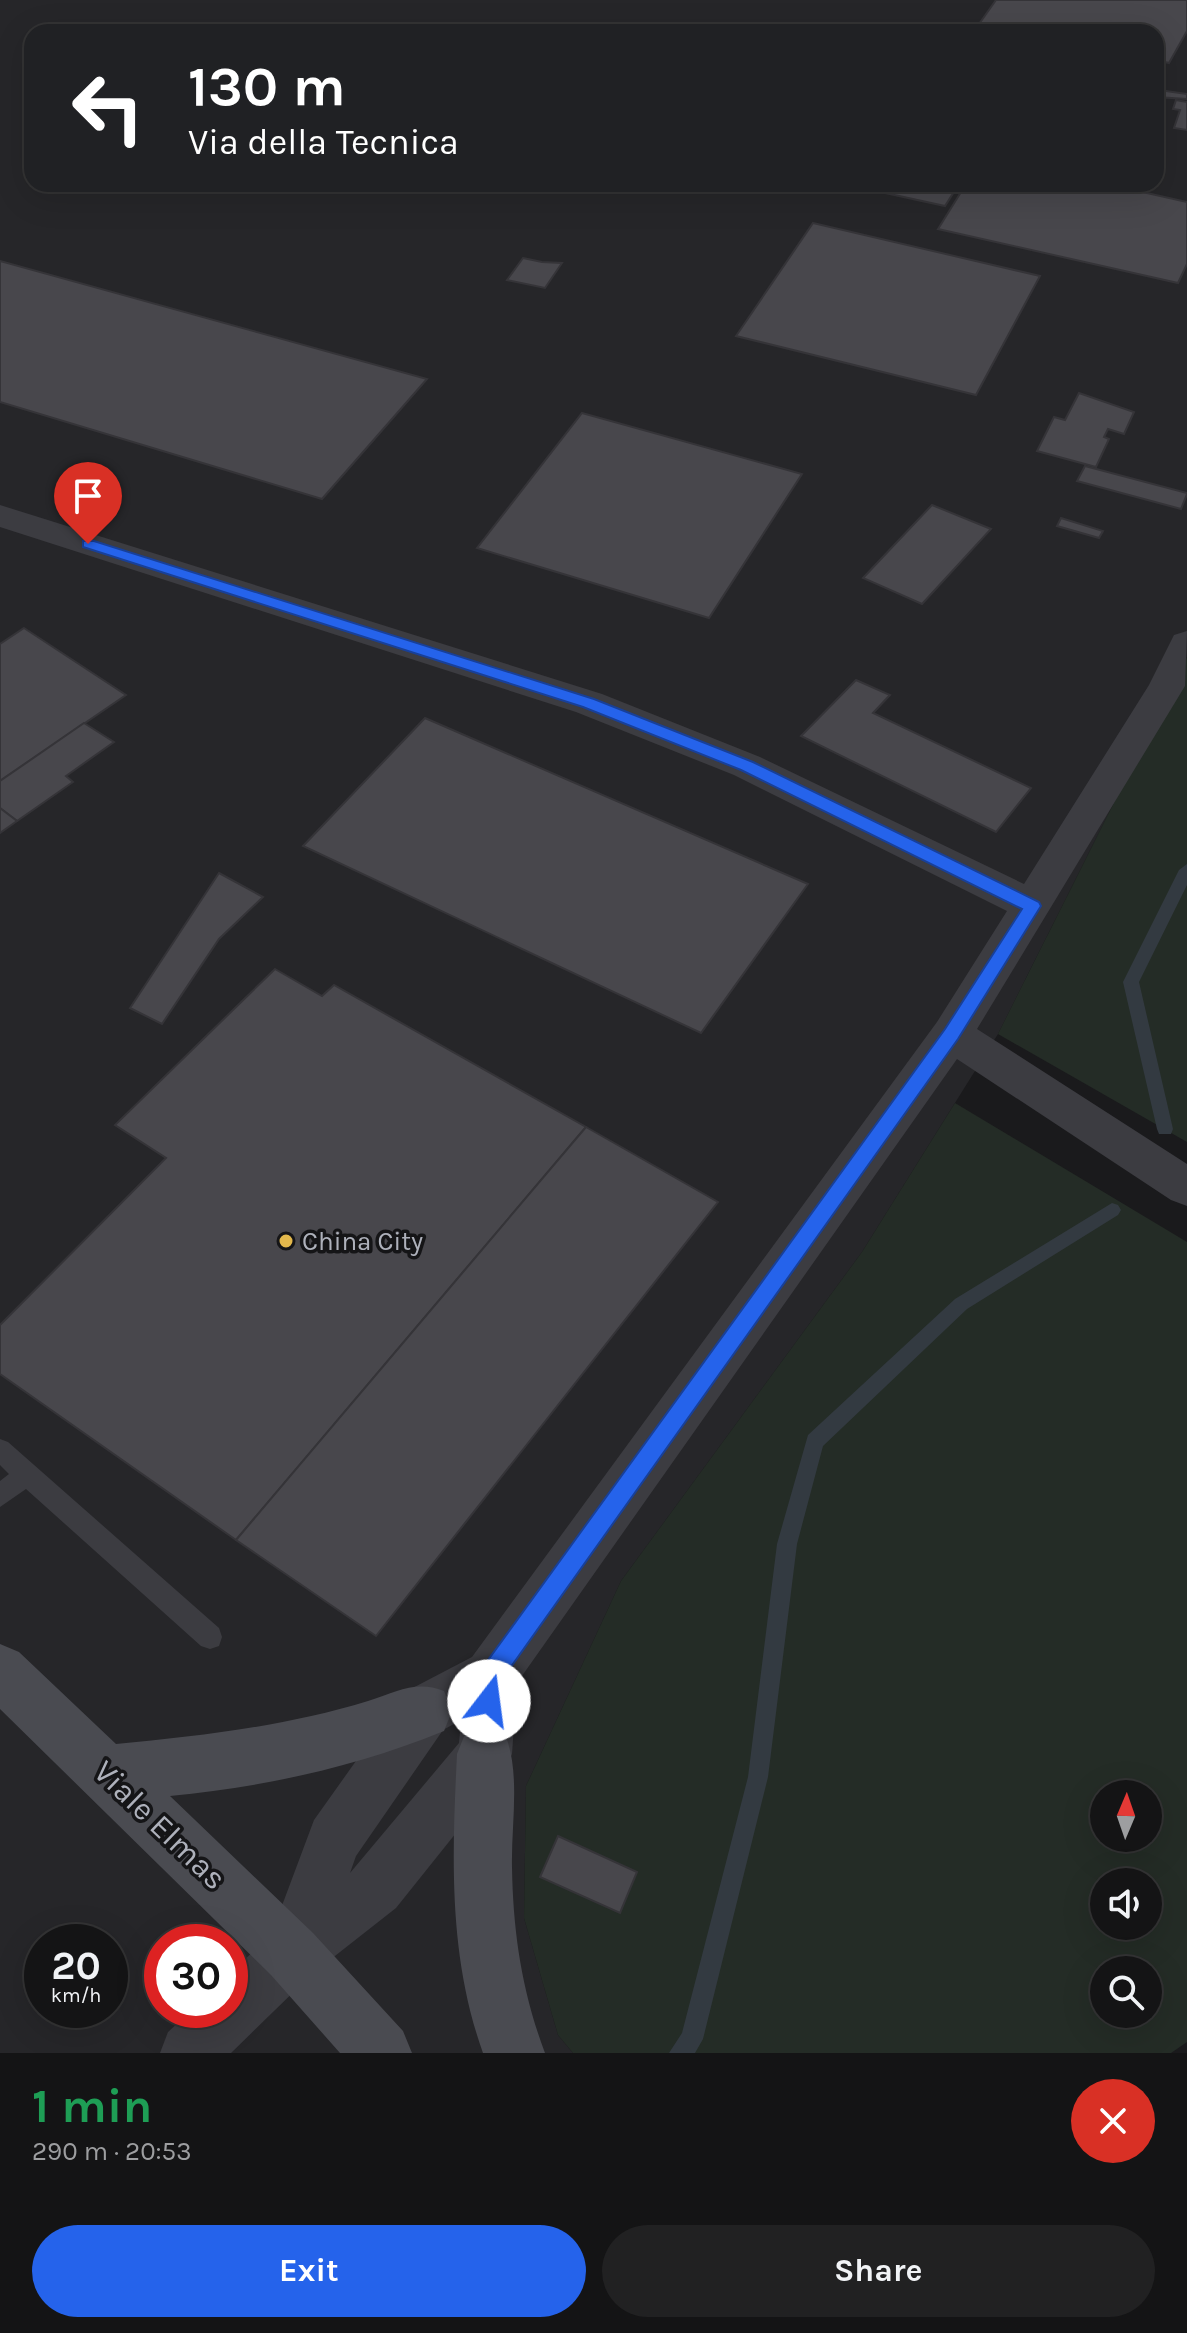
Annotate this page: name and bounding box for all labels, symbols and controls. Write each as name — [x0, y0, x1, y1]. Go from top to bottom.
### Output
text: 130 m — [188, 54, 346, 119]
icon: left — [56, 56, 160, 160]
text: Via della Tecnica — [188, 121, 459, 163]
pin — [54, 462, 122, 544]
icon: arrive — [66, 474, 110, 518]
place label: China City — [302, 1226, 423, 1257]
marker: China City — [277, 1232, 295, 1250]
position arrow — [447, 1659, 531, 1743]
street label: Viale Elmas — [86, 1753, 234, 1897]
north arrow — [1090, 1780, 1162, 1852]
map controls — [1090, 1780, 1162, 2028]
button: sound — [1090, 1868, 1162, 1940]
speed limit sign: 30 — [144, 1924, 248, 2028]
text: 20 — [51, 1942, 101, 1989]
button: search — [1090, 1956, 1162, 2028]
text: km/h — [51, 1984, 101, 2007]
text: 1 min — [32, 2078, 152, 2134]
button: close — [1071, 2079, 1155, 2163]
text: 290 m · 20:53 — [32, 2136, 192, 2167]
button: Exit — [32, 2225, 586, 2317]
button: Share — [602, 2225, 1155, 2317]

